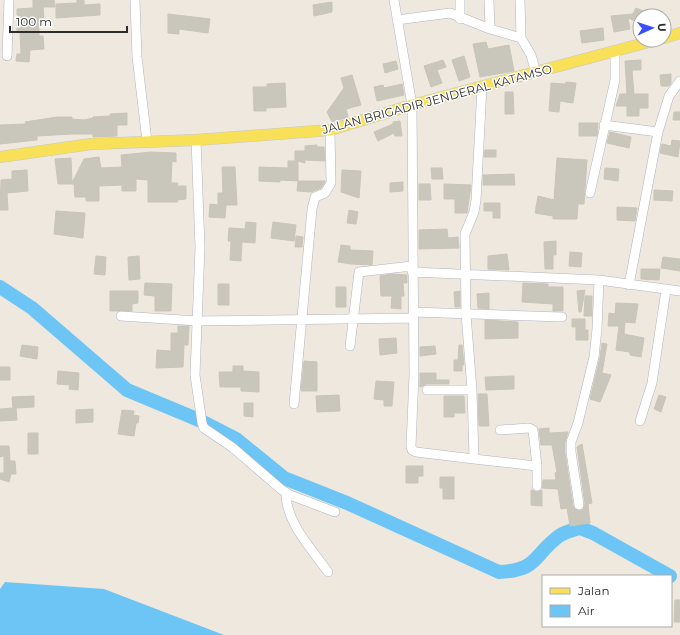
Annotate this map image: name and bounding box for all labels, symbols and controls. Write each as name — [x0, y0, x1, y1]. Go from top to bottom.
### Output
scale bar — [10, 8, 127, 34]
north arrow — [632, 8, 672, 48]
text: 100 m — [16, 14, 52, 29]
text: U — [655, 23, 669, 32]
street label: JALAN BRIGADIR JENDERAL KATAMSO — [320, 61, 554, 137]
legend — [542, 575, 672, 627]
text: Jalan — [577, 583, 610, 598]
text: Air — [578, 603, 595, 618]

